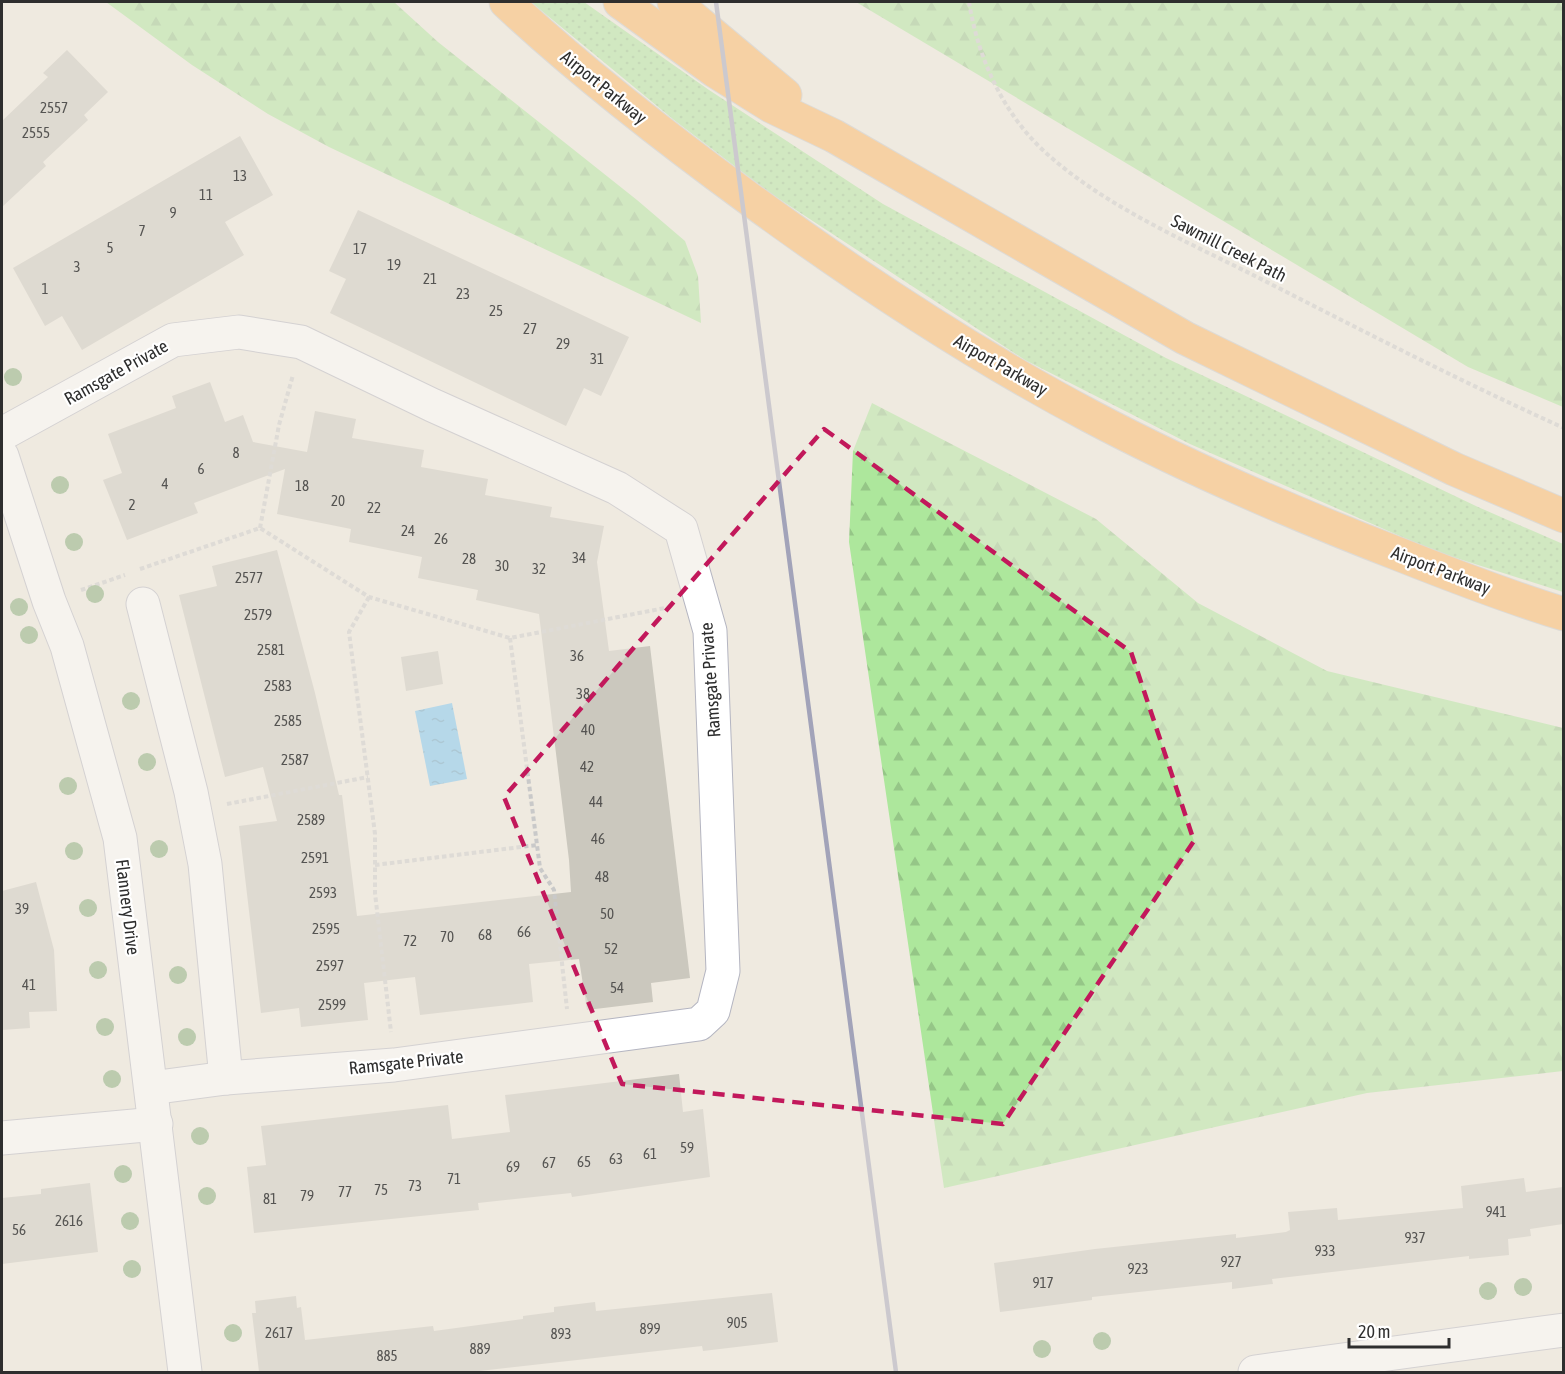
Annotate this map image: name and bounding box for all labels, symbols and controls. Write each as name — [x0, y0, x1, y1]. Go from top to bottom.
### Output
street label: Airport Parkway — [557, 46, 651, 128]
house number: 2557 — [40, 99, 68, 116]
house number: 2555 — [22, 124, 50, 141]
house number: 13 — [233, 167, 247, 184]
house number: 11 — [199, 186, 213, 203]
house number: 9 — [169, 204, 177, 221]
street label: Sawmill Creek Path — [1168, 210, 1290, 286]
house number: 7 — [138, 222, 146, 239]
house number: 5 — [106, 239, 114, 256]
house number: 17 — [353, 240, 367, 257]
house number: 19 — [387, 256, 401, 273]
house number: 3 — [73, 258, 81, 275]
house number: 21 — [423, 270, 437, 287]
house number: 1 — [41, 280, 49, 297]
house number: 23 — [456, 285, 470, 302]
house number: 25 — [489, 302, 503, 319]
house number: 27 — [523, 320, 537, 337]
street label: Airport Parkway — [951, 330, 1051, 400]
street label: Ramsgate Private — [61, 335, 171, 409]
house number: 29 — [556, 335, 570, 352]
house number: 31 — [590, 350, 604, 367]
house number: 8 — [232, 444, 240, 461]
house number: 6 — [197, 460, 205, 477]
house number: 4 — [161, 475, 169, 492]
house number: 18 — [295, 477, 309, 494]
house number: 20 — [331, 492, 345, 509]
house number: 2 — [128, 496, 136, 513]
house number: 22 — [367, 499, 381, 516]
house number: 24 — [401, 522, 415, 539]
house number: 26 — [434, 530, 448, 547]
street label: Airport Parkway — [1388, 541, 1494, 599]
house number: 34 — [572, 549, 586, 566]
house number: 28 — [462, 550, 476, 567]
house number: 30 — [495, 557, 509, 574]
house number: 32 — [532, 560, 546, 577]
house number: 2577 — [235, 569, 263, 586]
house number: 2579 — [244, 606, 272, 623]
street label: Ramsgate Private — [696, 622, 724, 738]
house number: 2581 — [257, 641, 285, 658]
house number: 36 — [570, 647, 584, 664]
house number: 2583 — [264, 677, 292, 694]
house number: 38 — [576, 685, 590, 702]
house number: 2585 — [274, 712, 302, 729]
house number: 40 — [581, 721, 595, 738]
house number: 2587 — [281, 751, 309, 768]
house number: 42 — [580, 758, 594, 775]
house number: 44 — [589, 793, 603, 810]
house number: 2589 — [297, 811, 325, 828]
house number: 46 — [591, 830, 605, 847]
house number: 2591 — [301, 849, 329, 866]
street label: Flannery Drive — [112, 858, 144, 956]
house number: 48 — [595, 868, 609, 885]
house number: 2593 — [309, 884, 337, 901]
house number: 39 — [15, 900, 29, 917]
house number: 50 — [600, 905, 614, 922]
house number: 2595 — [312, 920, 340, 937]
house number: 66 — [517, 923, 531, 940]
house number: 68 — [478, 926, 492, 943]
house number: 70 — [440, 928, 454, 945]
house number: 72 — [403, 932, 417, 949]
house number: 52 — [604, 940, 618, 957]
house number: 2597 — [316, 957, 344, 974]
house number: 41 — [22, 976, 36, 993]
house number: 54 — [610, 979, 624, 996]
house number: 2599 — [318, 996, 346, 1013]
street label: Ramsgate Private — [348, 1046, 464, 1078]
house number: 59 — [680, 1139, 694, 1156]
house number: 61 — [643, 1145, 657, 1162]
house number: 63 — [609, 1150, 623, 1167]
house number: 65 — [577, 1153, 591, 1170]
house number: 67 — [542, 1154, 556, 1171]
house number: 69 — [506, 1158, 520, 1175]
house number: 71 — [447, 1170, 461, 1187]
house number: 73 — [408, 1177, 422, 1194]
house number: 75 — [374, 1181, 388, 1198]
house number: 77 — [338, 1183, 352, 1200]
house number: 79 — [300, 1187, 314, 1204]
house number: 81 — [263, 1190, 277, 1207]
house number: 941 — [1485, 1203, 1507, 1220]
house number: 2616 — [55, 1212, 83, 1229]
house number: 56 — [12, 1221, 26, 1238]
house number: 937 — [1404, 1229, 1426, 1246]
house number: 933 — [1314, 1242, 1336, 1259]
house number: 927 — [1220, 1253, 1242, 1270]
house number: 923 — [1127, 1260, 1149, 1277]
house number: 917 — [1032, 1274, 1054, 1291]
scale bar — [1349, 1311, 1450, 1349]
house number: 905 — [726, 1314, 748, 1331]
house number: 899 — [639, 1320, 661, 1337]
text: 20 m — [1358, 1321, 1390, 1342]
house number: 2617 — [265, 1324, 293, 1341]
house number: 893 — [550, 1325, 572, 1342]
house number: 889 — [469, 1340, 491, 1357]
house number: 885 — [376, 1347, 398, 1364]

